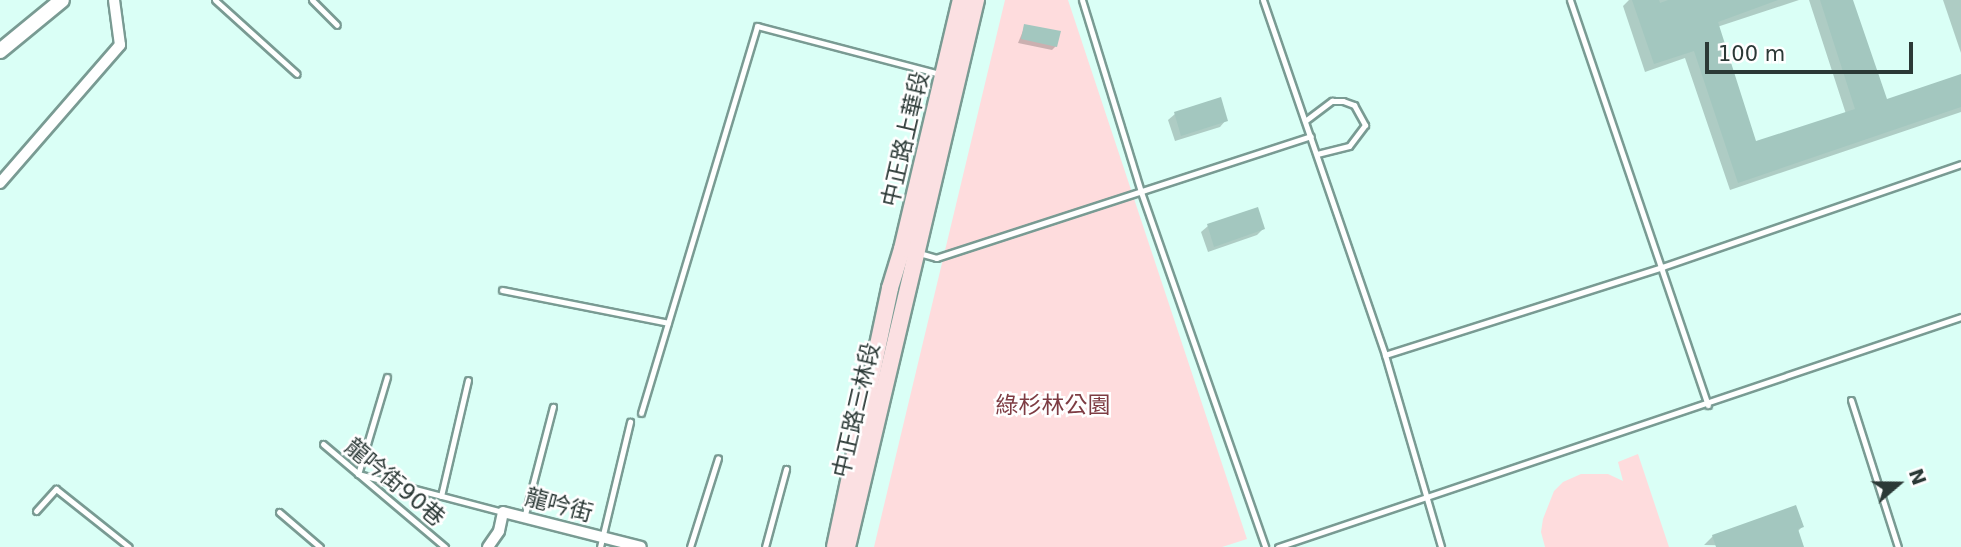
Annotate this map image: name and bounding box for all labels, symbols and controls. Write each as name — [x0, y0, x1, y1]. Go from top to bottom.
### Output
scale bar — [1709, 28, 1917, 72]
text: 100 m — [1718, 42, 1785, 66]
street label: 中正路上華段 — [876, 69, 934, 209]
street label: 中正路三林段 — [827, 340, 885, 480]
park label: 綠杉林公園 — [996, 391, 1110, 419]
street label: 龍吟街90巷 — [340, 432, 450, 532]
north arrow — [1863, 449, 1933, 519]
text: N — [1905, 466, 1931, 488]
street label: 龍吟街 — [522, 483, 596, 527]

